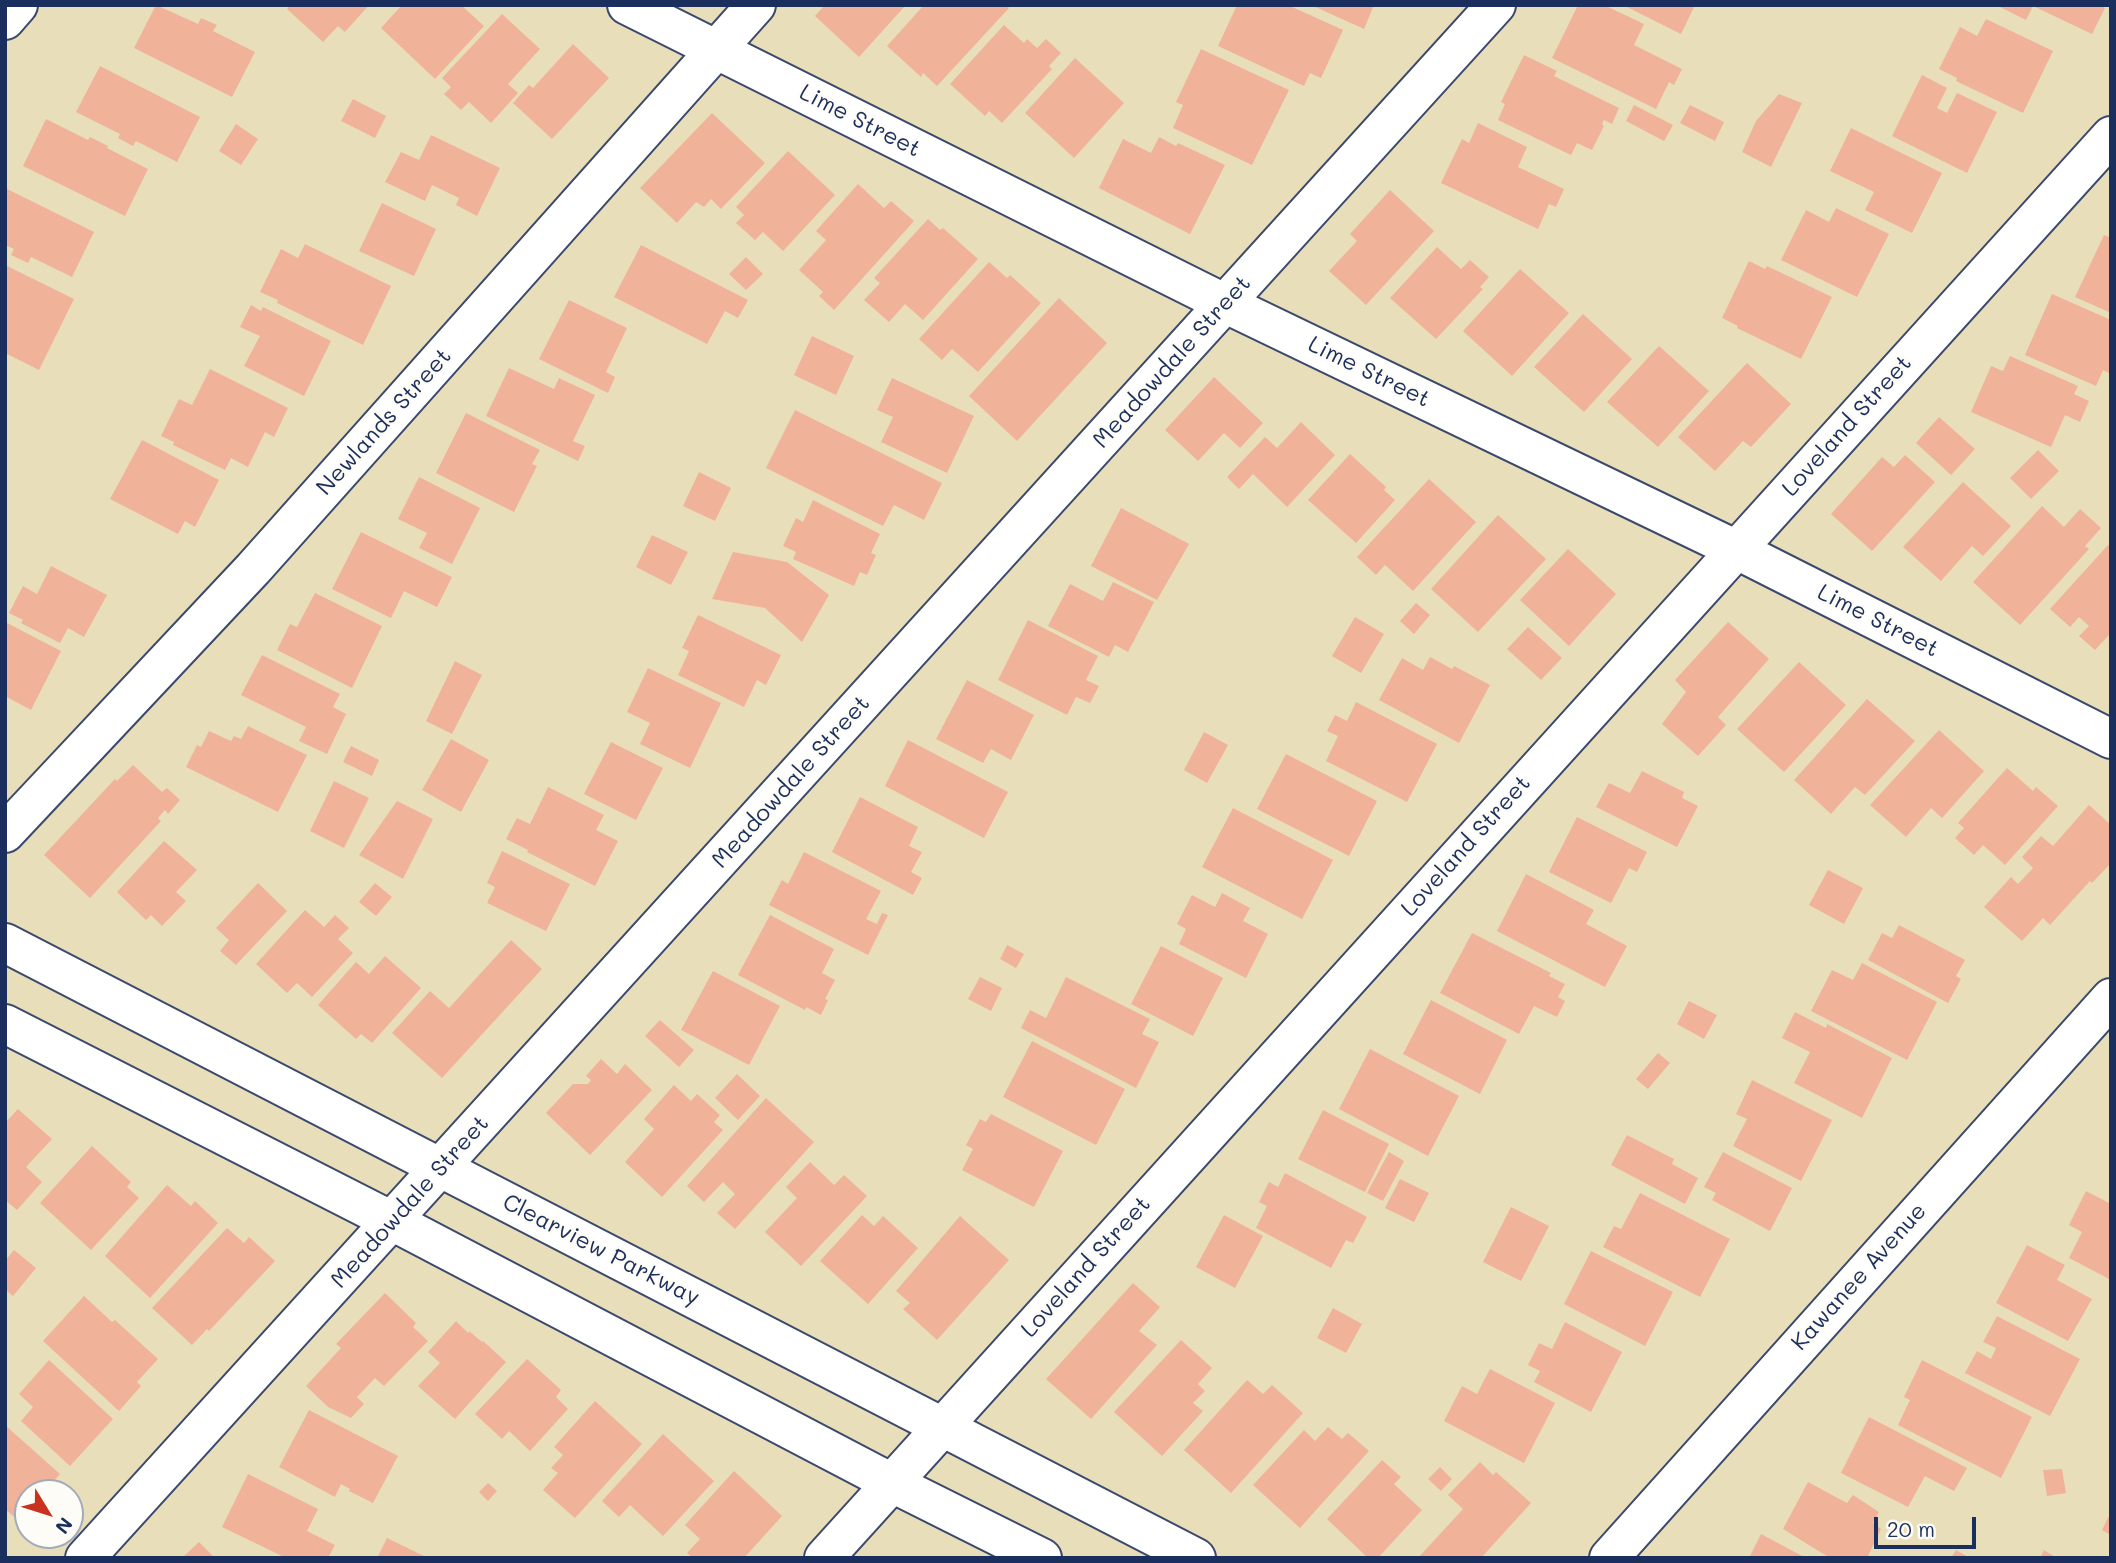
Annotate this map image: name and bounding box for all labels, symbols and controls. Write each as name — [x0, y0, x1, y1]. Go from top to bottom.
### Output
street label: Lime Street — [795, 79, 925, 163]
street label: Meadowdale Street — [1087, 270, 1257, 454]
street label: Lime Street — [1304, 331, 1434, 413]
street label: Newlands Street — [311, 343, 457, 501]
street label: Loveland Street — [1776, 350, 1918, 502]
street label: Lime Street — [1813, 579, 1943, 663]
street label: Meadowdale Street — [706, 690, 876, 874]
street label: Loveland Street — [1395, 770, 1537, 922]
street label: Meadowdale Street — [325, 1110, 495, 1294]
street label: Clearview Parkway — [498, 1188, 704, 1312]
street label: Loveland Street — [1015, 1191, 1157, 1343]
street label: Kawanee Avenue — [1786, 1198, 1932, 1356]
north arrow — [14, 1479, 84, 1549]
scale bar — [1878, 1504, 1980, 1548]
text: N — [50, 1513, 79, 1539]
text: 20 m — [1887, 1515, 1935, 1542]

